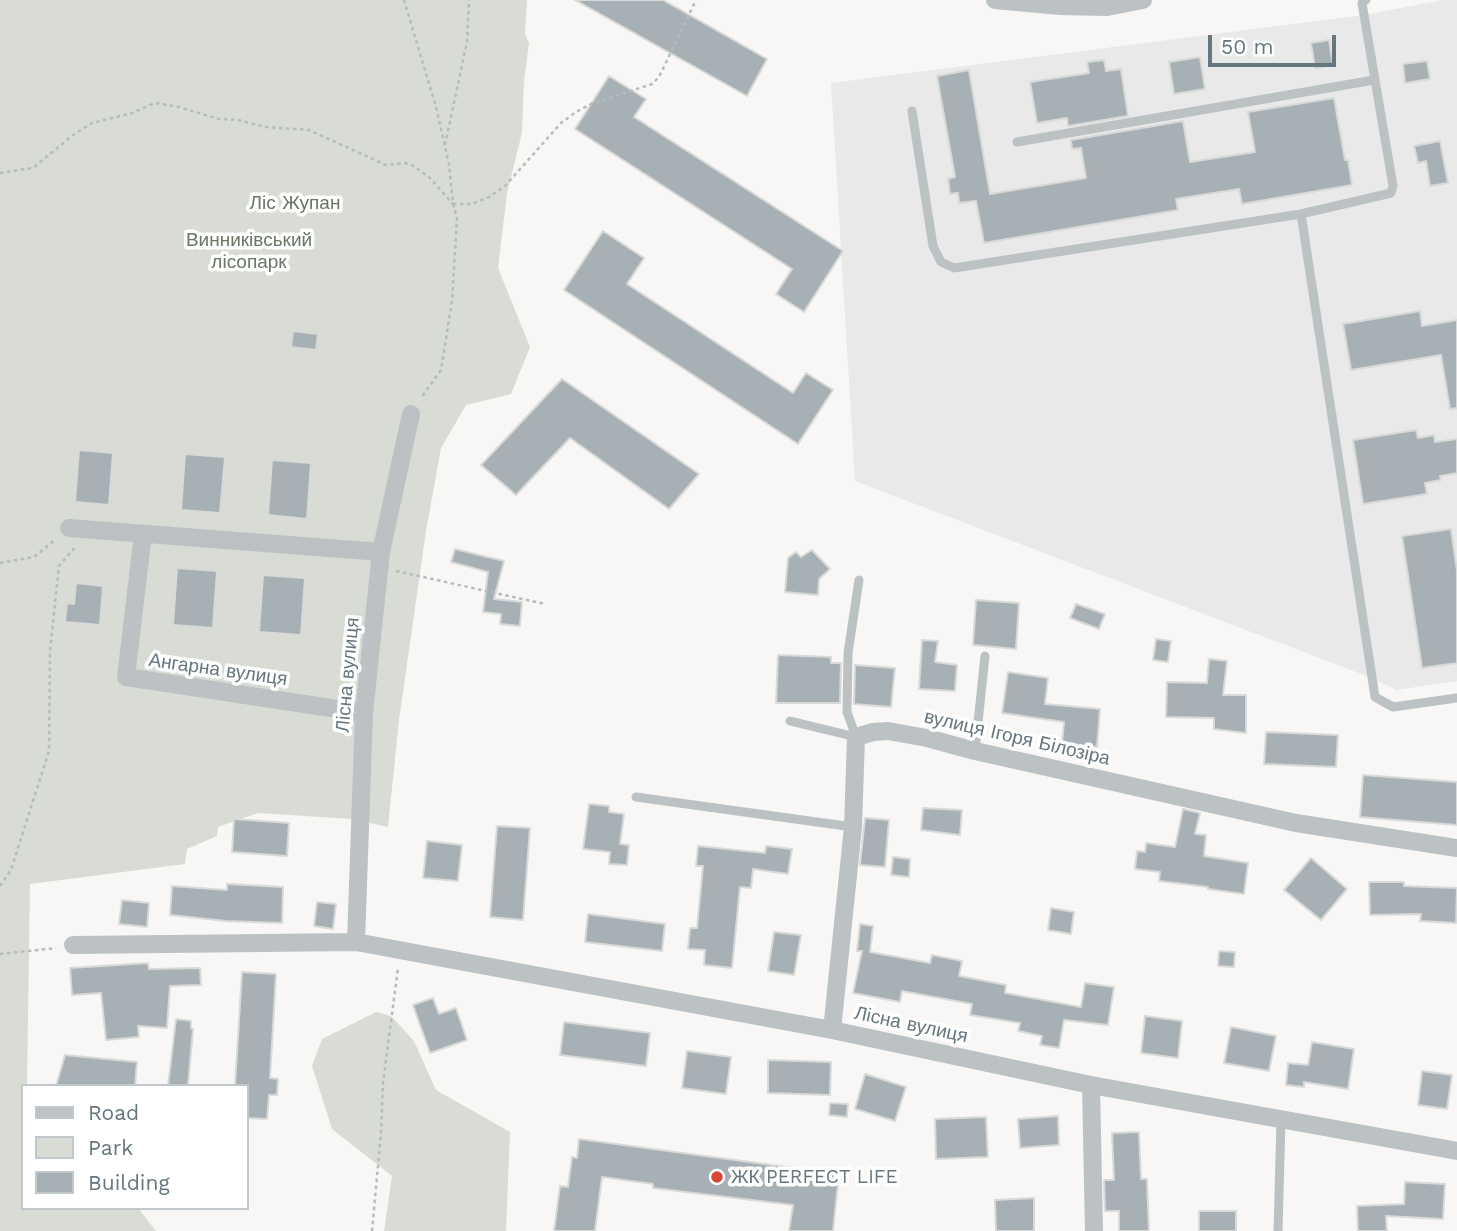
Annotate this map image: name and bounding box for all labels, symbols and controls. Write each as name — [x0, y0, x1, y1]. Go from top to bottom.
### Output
scale bar — [1212, 21, 1340, 65]
text: 50 m — [1221, 34, 1273, 59]
park label: Ліс Жупан — [250, 192, 340, 214]
park label: Винниківський лісопарк — [186, 229, 312, 273]
street label: Лісна вулиця — [332, 617, 364, 733]
street label: Ангарна вулиця — [147, 649, 289, 691]
street label: вулиця Ігоря Білозіра — [922, 706, 1112, 770]
street label: Лісна вулиця — [852, 1002, 970, 1048]
legend — [21, 1084, 248, 1210]
text: Road — [88, 1100, 139, 1125]
text: Park — [88, 1135, 133, 1160]
place label: ЖК PERFECT LIFE — [731, 1166, 898, 1188]
marker: ЖК PERFECT LIFE — [709, 1169, 725, 1185]
text: Building — [88, 1170, 170, 1195]

